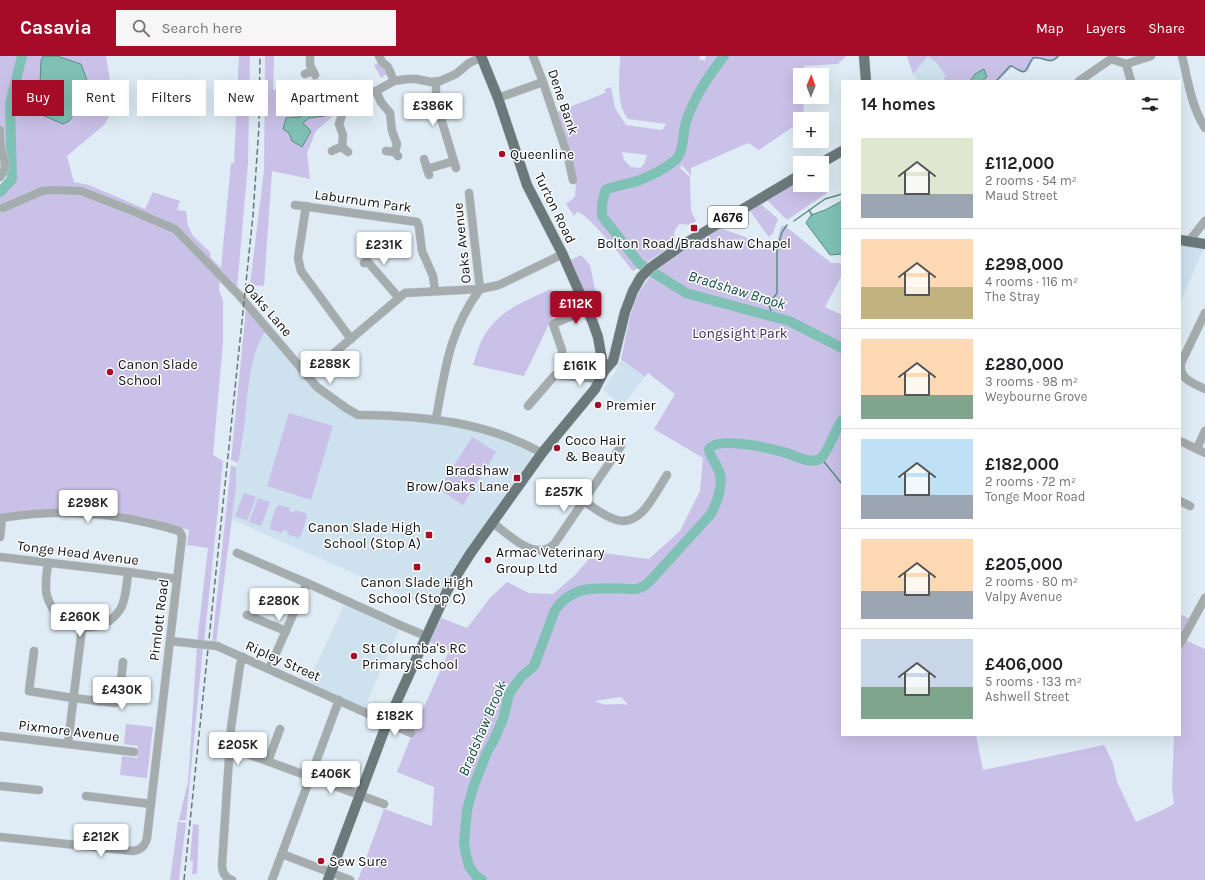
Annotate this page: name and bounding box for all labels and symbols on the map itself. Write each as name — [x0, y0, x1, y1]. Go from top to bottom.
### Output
street label: Dene Bank — [544, 67, 582, 137]
north arrow — [793, 68, 829, 104]
pin: £386K — [405, 93, 461, 127]
place label: Queenline — [510, 146, 574, 163]
marker: Queenline — [497, 149, 507, 159]
street label: Turton Road — [531, 170, 579, 246]
street label: Laburnum Park — [313, 186, 413, 216]
street label: Oaks Avenue — [449, 202, 475, 284]
road number: A676 — [708, 206, 748, 228]
marker: Bolton Road/Bradshaw Chapel — [689, 223, 699, 233]
pin: £231K — [356, 232, 412, 266]
place label: Bolton Road/Bradshaw Chapel — [597, 235, 791, 252]
water label: Bradshaw Brook — [686, 267, 788, 313]
street label: Oaks Lane — [240, 280, 296, 340]
pin: £112K — [548, 291, 604, 325]
park label: Longsight Park — [692, 325, 788, 342]
pin: £288K — [302, 351, 358, 385]
pin: £161K — [552, 353, 608, 387]
place label: Canon Slade School — [118, 356, 198, 389]
marker: Canon Slade School — [105, 367, 115, 377]
place label: Premier — [606, 397, 656, 414]
marker: Premier — [593, 400, 603, 410]
place label: Coco Hair & Beauty — [565, 432, 627, 465]
marker: Coco Hair & Beauty — [552, 443, 562, 453]
place label: Bradshaw Brow/Oaks Lane — [406, 462, 509, 495]
marker: Bradshaw Brow/Oaks Lane — [512, 473, 522, 483]
pin: £257K — [536, 479, 592, 513]
pin: £298K — [60, 490, 116, 524]
place label: Canon Slade High School (Stop A) — [308, 519, 421, 552]
marker: Canon Slade High School (Stop A) — [424, 530, 434, 540]
street label: Tonge Head Avenue — [16, 537, 140, 569]
place label: Armac Veterinary Group Ltd — [496, 544, 605, 577]
marker: Armac Veterinary Group Ltd — [483, 555, 493, 565]
marker: Canon Slade High School (Stop C) — [412, 562, 422, 572]
place label: Canon Slade High School (Stop C) — [361, 574, 473, 607]
street label: Pimlott Road — [146, 578, 172, 662]
pin: £280K — [251, 588, 307, 622]
pin: £260K — [52, 604, 108, 638]
street label: Ripley Street — [243, 637, 323, 685]
place label: St Columba's RC Primary School — [362, 640, 467, 673]
marker: St Columba's RC Primary School — [349, 651, 359, 661]
pin: £430K — [94, 677, 150, 711]
water label: Bradshaw Brook — [454, 679, 510, 779]
pin: £182K — [367, 703, 423, 737]
street label: Pixmore Avenue — [18, 716, 120, 746]
pin: £205K — [210, 732, 266, 766]
pin: £406K — [303, 761, 359, 795]
pin: £212K — [73, 824, 129, 858]
place label: Sew Sure — [329, 853, 387, 870]
marker: Sew Sure — [316, 856, 326, 866]

